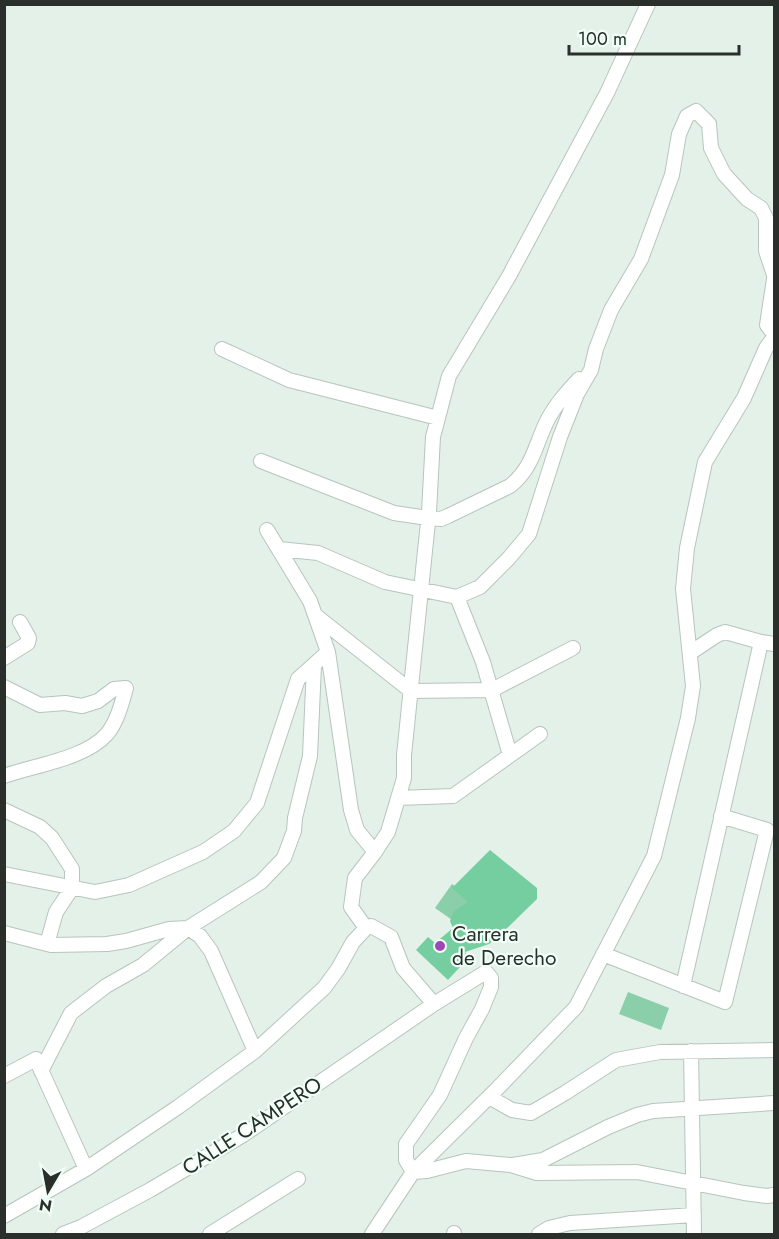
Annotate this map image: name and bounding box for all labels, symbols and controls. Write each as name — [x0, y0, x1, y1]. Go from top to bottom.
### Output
scale bar — [569, 18, 738, 56]
text: 100 m — [578, 26, 627, 52]
place label: Carrera de Derecho — [452, 919, 556, 973]
marker: Carrera de Derecho — [433, 939, 447, 953]
street label: CALLE CAMPERO — [176, 1070, 328, 1182]
north arrow — [18, 1161, 78, 1221]
text: N — [37, 1193, 54, 1218]

